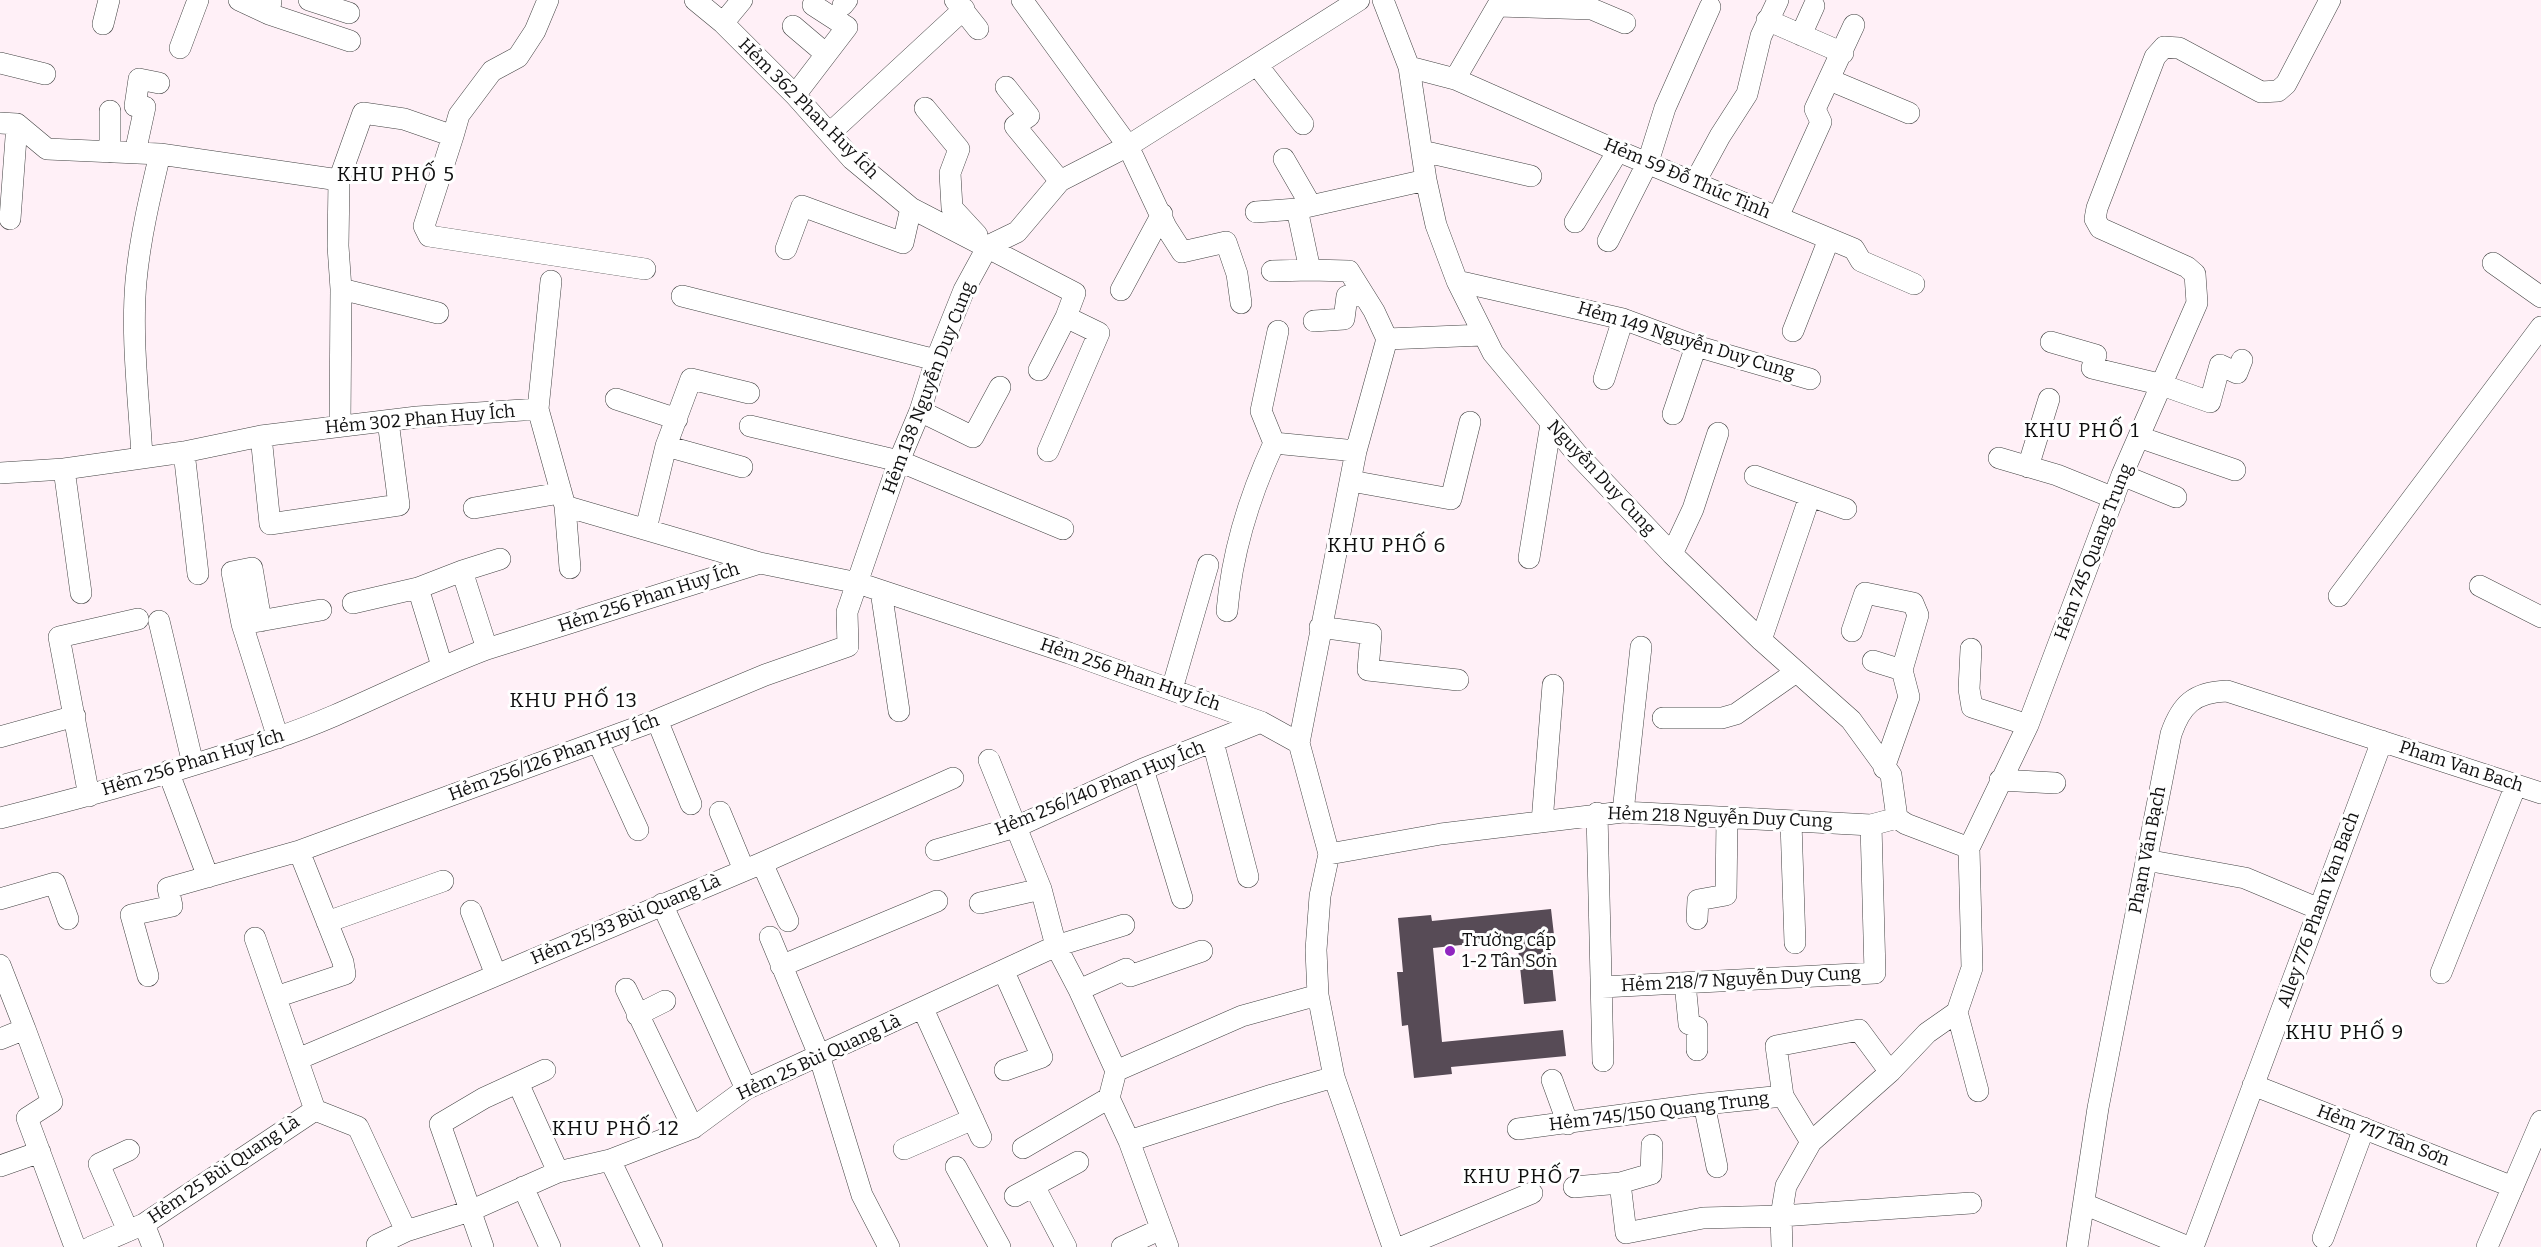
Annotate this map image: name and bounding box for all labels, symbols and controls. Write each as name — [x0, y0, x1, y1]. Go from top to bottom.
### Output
street label: Hẻm 362 Phan Huy Ích — [733, 34, 883, 184]
street label: Hẻm 59 Đỗ Thúc Tịnh — [1601, 134, 1773, 224]
district label: KHU PHỐ 5 — [337, 163, 455, 187]
street label: Hẻm 138 Nguyễn Duy Cung — [878, 279, 980, 497]
street label: Hẻm 149 Nguyễn Duy Cung — [1575, 298, 1797, 384]
street label: Hẻm 302 Phan Huy Ích — [324, 401, 516, 439]
street label: Nguyễn Duy Cung — [1542, 416, 1660, 540]
district label: KHU PHỐ 1 — [2024, 419, 2140, 443]
street label: Hẻm 745 Quang Trung — [2050, 461, 2138, 643]
district label: KHU PHỐ 6 — [1327, 534, 1447, 558]
street label: Hẻm 256 Phan Huy Ích — [556, 558, 742, 638]
street label: Hẻm 256 Phan Huy Ích — [1037, 634, 1223, 716]
district label: KHU PHỐ 13 — [510, 689, 638, 713]
street label: Hẻm 256/126 Phan Huy Ích — [446, 710, 662, 806]
street label: Hẻm 256 Phan Huy Ích — [99, 725, 287, 801]
street label: Hẻm 256/140 Phan Huy Ích — [992, 737, 1208, 841]
street label: Pham Van Bach — [2396, 737, 2526, 797]
street label: Phạm Văn Bạch — [2125, 784, 2171, 916]
street label: Hẻm 218 Nguyễn Duy Cung — [1607, 803, 1833, 833]
street label: Alley 776 Pham Van Bach — [2273, 809, 2365, 1011]
street label: Hẻm 25/33 Bùi Quang Là — [528, 870, 724, 970]
place label: Trường cấp 1-2 Tân Sơn — [1462, 930, 1557, 972]
marker: Trường cấp 1-2 Tân Sơn — [1443, 944, 1457, 958]
street label: Hẻm 218/7 Nguyễn Duy Cung — [1621, 963, 1861, 997]
street label: Hẻm 25 Bùi Quang Là — [734, 1011, 904, 1105]
district label: KHU PHỐ 9 — [2285, 1021, 2405, 1045]
street label: Hẻm 745/150 Quang Trung — [1548, 1088, 1770, 1136]
street label: Hẻm 717 Tân Sơn — [2314, 1101, 2452, 1171]
street label: Hẻm 25 Bùi Quang Là — [144, 1111, 304, 1229]
district label: KHU PHỐ 12 — [552, 1117, 680, 1141]
district label: KHU PHỐ 7 — [1463, 1165, 1581, 1189]

